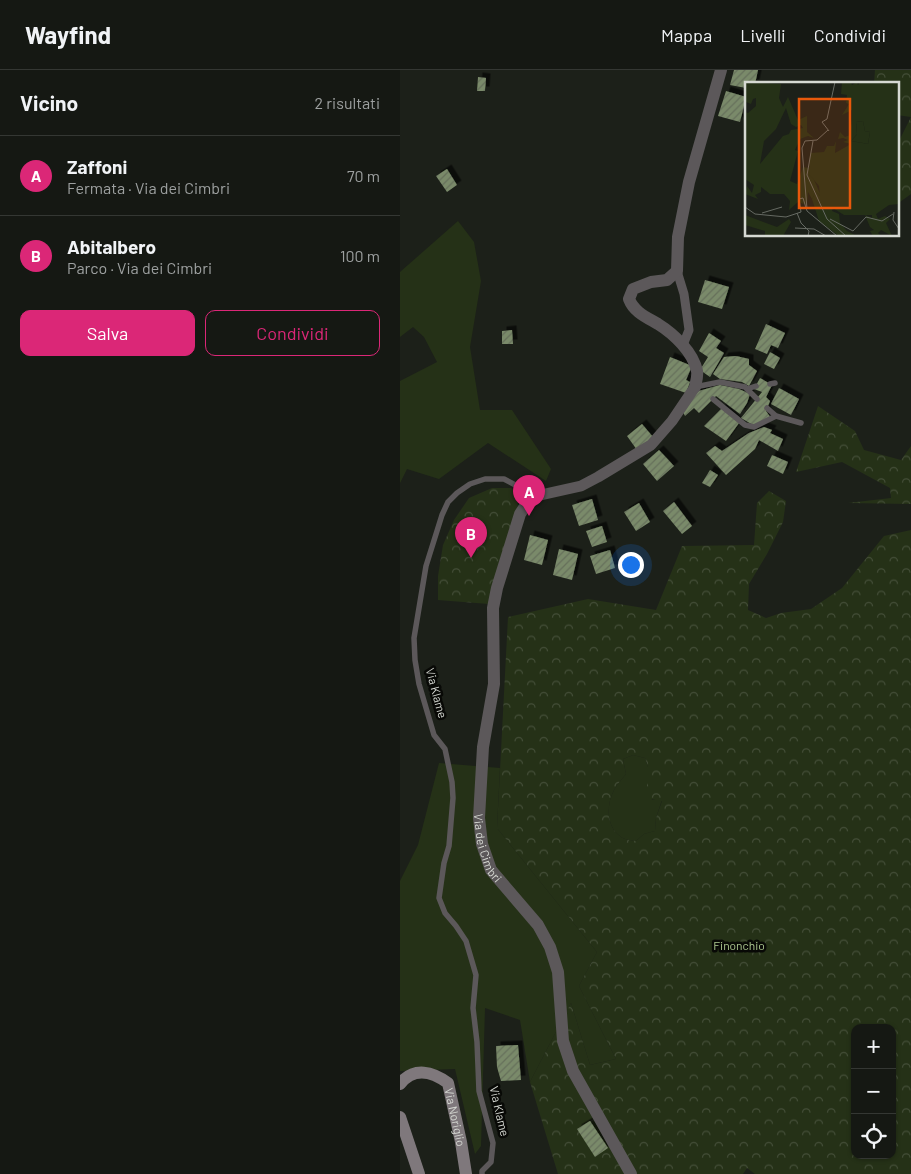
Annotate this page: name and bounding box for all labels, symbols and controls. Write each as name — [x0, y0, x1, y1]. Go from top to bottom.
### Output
text: Wayfind — [25, 20, 111, 49]
text: Mappa — [661, 24, 712, 46]
text: Livelli — [740, 24, 786, 46]
text: Condividi — [814, 24, 886, 46]
inset map — [745, 82, 898, 236]
text: Vicino — [20, 90, 78, 115]
text: 2 risultati — [315, 93, 380, 112]
text: Zaffoni — [67, 155, 127, 178]
text: A — [31, 166, 41, 185]
text: 70 m — [347, 166, 380, 185]
text: Fermata · Via dei Cimbri — [67, 178, 230, 197]
text: Abitalbero — [67, 235, 156, 258]
text: B — [31, 246, 41, 265]
text: 100 m — [340, 246, 380, 265]
text: Parco · Via dei Cimbri — [67, 258, 212, 277]
button: Salva — [20, 310, 195, 356]
button: Condividi — [205, 310, 380, 356]
pin: A — [513, 475, 545, 516]
pin: B — [455, 517, 487, 558]
your location — [618, 552, 644, 578]
street label: Via Klame — [424, 666, 450, 720]
street label: Via dei Cimbri — [472, 813, 505, 885]
park label: Finonchio — [713, 938, 765, 952]
map controls — [851, 1024, 896, 1159]
button: + — [851, 1024, 896, 1069]
button: − — [851, 1069, 896, 1114]
street label: Via Klame — [487, 1085, 513, 1137]
street label: Via Noriglio — [442, 1086, 469, 1147]
button: locate — [851, 1114, 896, 1159]

